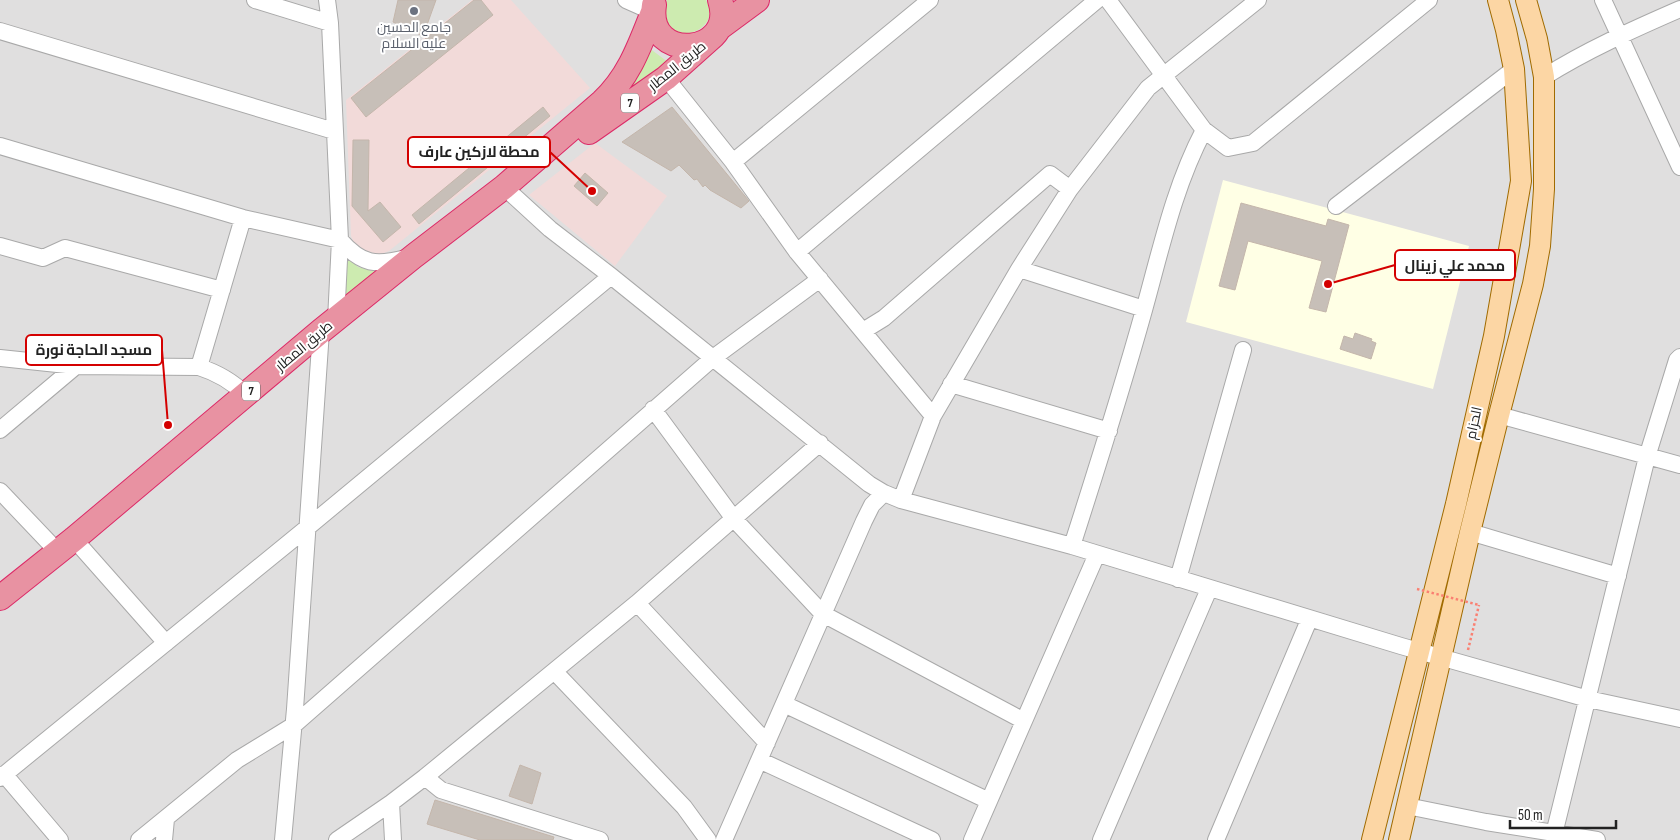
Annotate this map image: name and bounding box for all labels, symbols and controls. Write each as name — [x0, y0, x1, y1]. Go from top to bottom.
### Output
marker: جامع الحسين عليه السلام — [408, 5, 420, 17]
place label: جامع الحسين عليه السلام — [377, 19, 451, 53]
street label: طريق المطار — [644, 37, 709, 95]
road number: 7 — [621, 94, 639, 112]
callout: محطة لازكين عارف — [408, 137, 550, 167]
text: محطة لازكين عارف — [418, 143, 540, 162]
callout: محمد علي زينال — [1395, 250, 1515, 280]
text: محمد علي زينال — [1405, 257, 1505, 278]
street label: طريق المطار — [271, 317, 336, 376]
callout: مسجد الحاجة نورة — [26, 335, 162, 365]
text: مسجد الحاجة نورة — [36, 341, 152, 360]
road number: 7 — [242, 382, 260, 401]
street label: الحزام — [1462, 405, 1487, 441]
scale bar — [1510, 798, 1616, 830]
text: 50 m — [1518, 806, 1543, 825]

